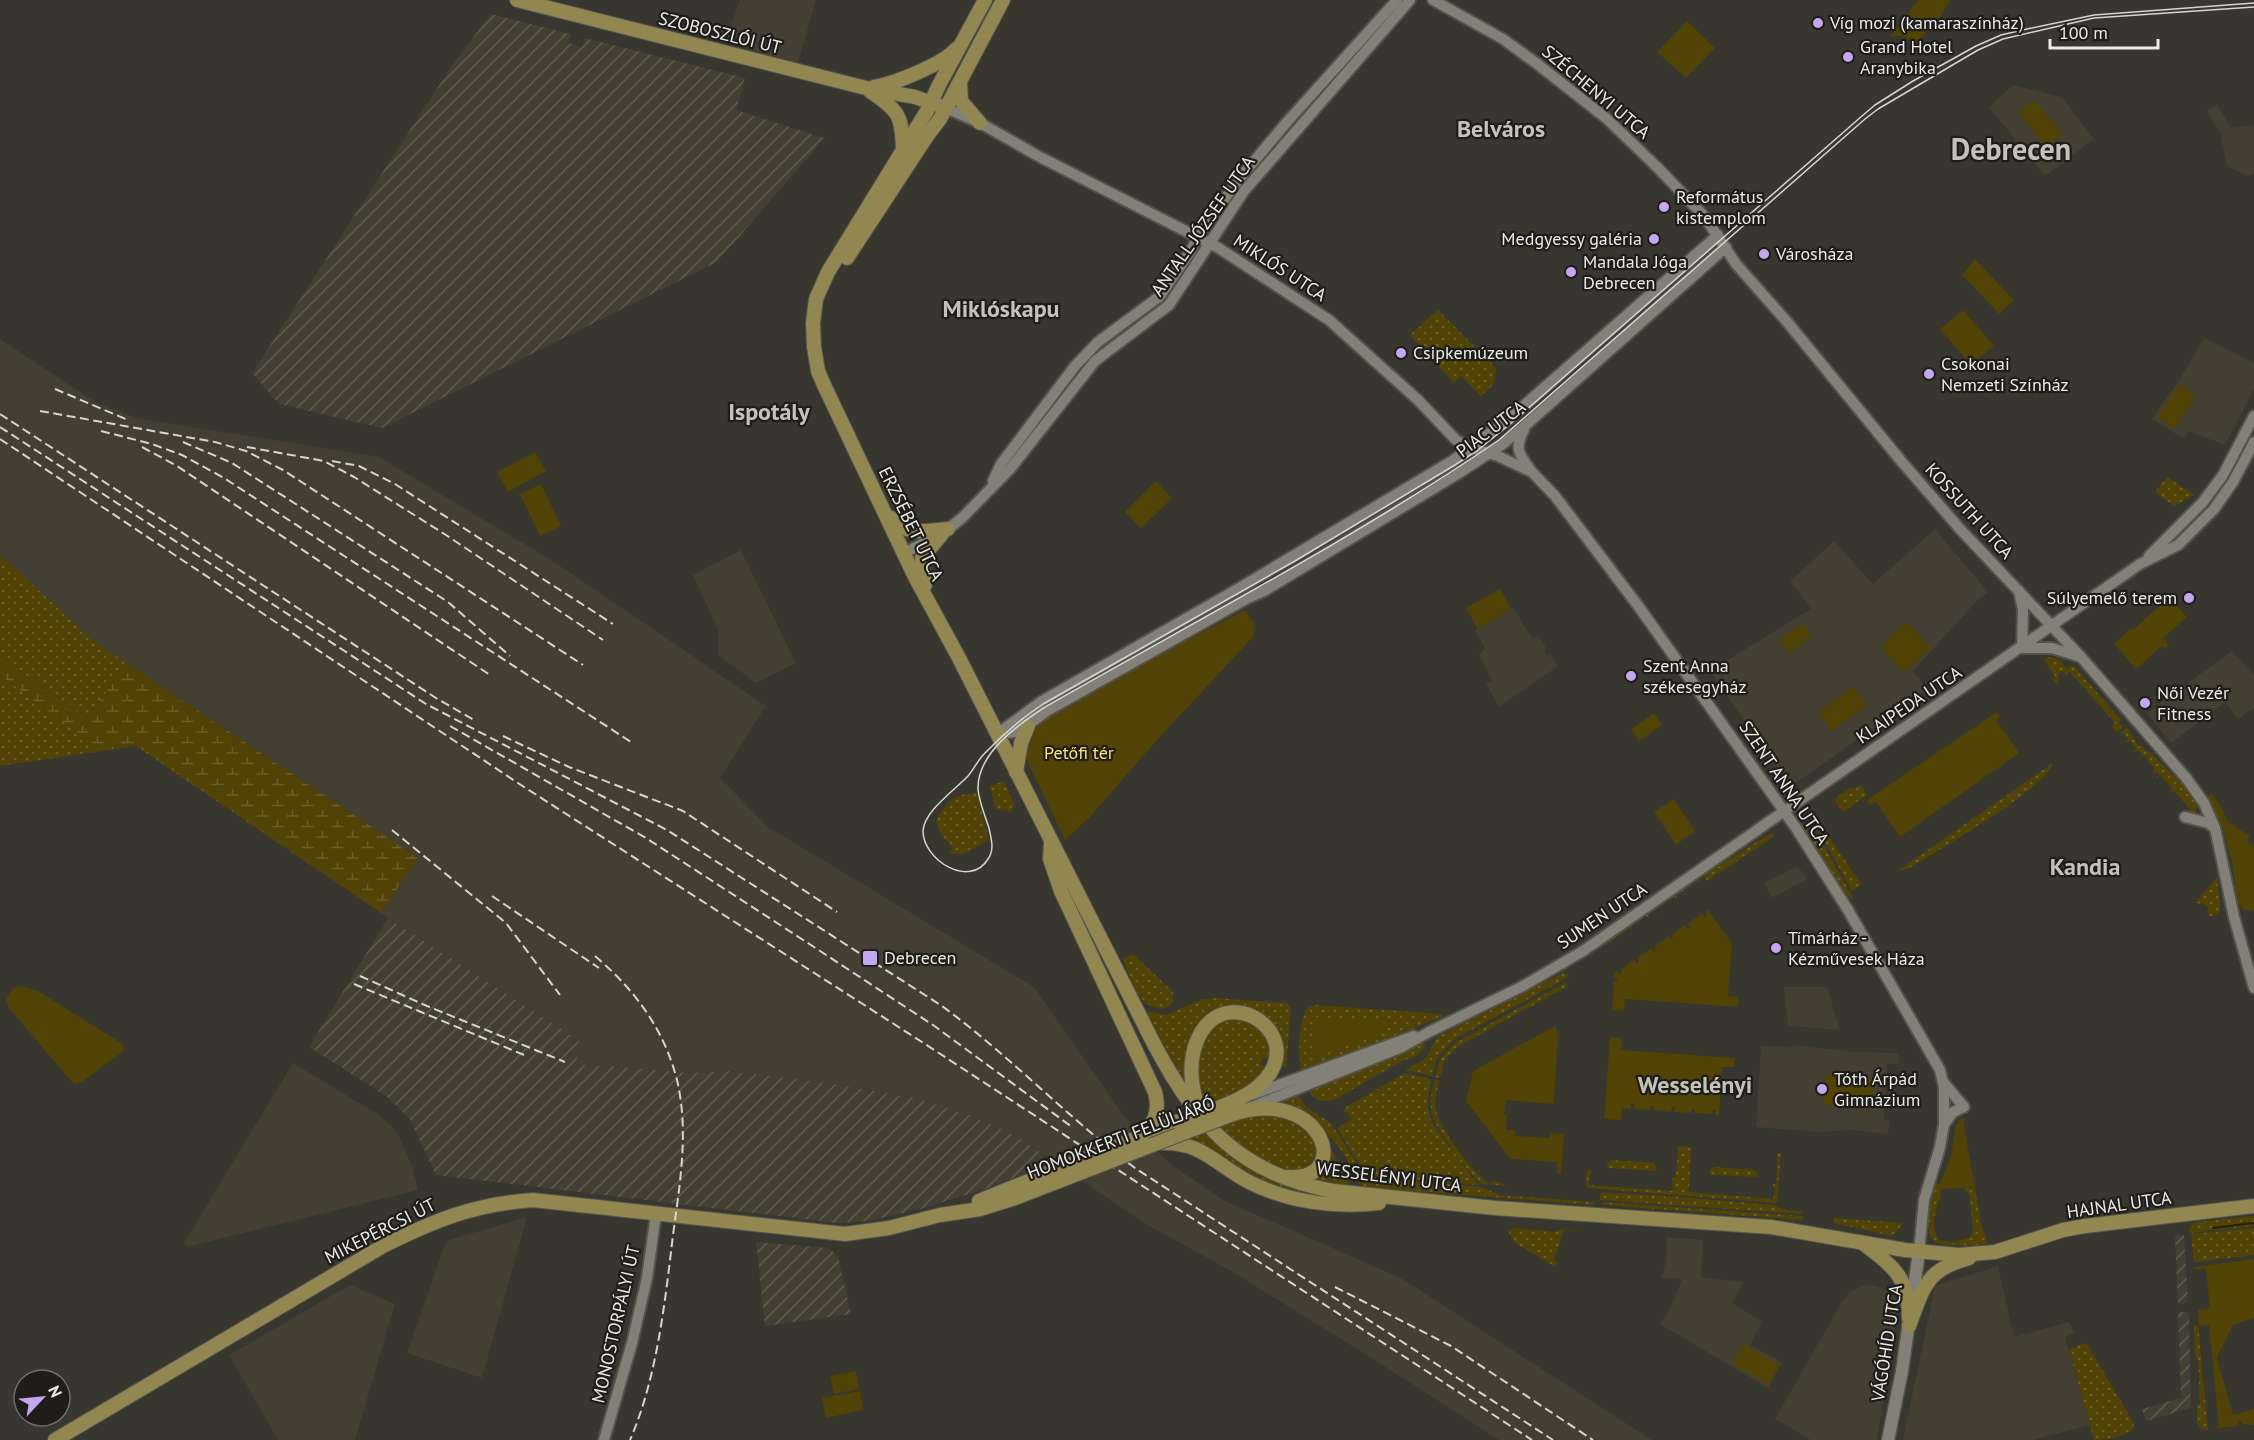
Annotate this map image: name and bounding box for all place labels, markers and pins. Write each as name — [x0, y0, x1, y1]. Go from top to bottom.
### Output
place label: Víg mozi (kamaraszínház) — [1829, 11, 2024, 34]
marker: Víg mozi (kamaraszínház) — [1811, 16, 1825, 30]
place label: Grand Hotel Aranybika — [1860, 35, 1953, 79]
marker: Grand Hotel Aranybika — [1841, 50, 1855, 64]
place label: Református kistemplom — [1676, 185, 1766, 229]
marker: Református kistemplom — [1657, 200, 1671, 214]
place label: Medgyessy galéria — [1501, 227, 1642, 250]
marker: Medgyessy galéria — [1647, 232, 1661, 246]
place label: Városháza — [1775, 242, 1853, 265]
marker: Városháza — [1757, 247, 1771, 261]
place label: Mandala Jóga Debrecen — [1583, 250, 1687, 294]
marker: Mandala Jóga Debrecen — [1564, 265, 1578, 279]
place label: Csipkemúzeum — [1413, 341, 1528, 364]
marker: Csipkemúzeum — [1394, 346, 1408, 360]
place label: Csokonai Nemzeti Színház — [1941, 352, 2069, 396]
marker: Csokonai Nemzeti Színház — [1922, 367, 1936, 381]
place label: Súlyemelő terem — [2047, 586, 2177, 609]
marker: Súlyemelő terem — [2182, 591, 2196, 605]
place label: Szent Anna székesegyház — [1643, 654, 1746, 698]
marker: Szent Anna székesegyház — [1624, 669, 1638, 683]
place label: Női Vezér Fitness — [2157, 681, 2229, 725]
marker: Női Vezér Fitness — [2138, 696, 2152, 710]
place label: Tímárház - Kézművesek Háza — [1788, 926, 1925, 970]
marker: Tímárház - Kézművesek Háza — [1769, 941, 1783, 955]
place label: Debrecen — [884, 946, 956, 969]
marker: Debrecen — [861, 949, 879, 967]
place label: Tóth Árpád Gimnázium — [1834, 1067, 1920, 1111]
marker: Tóth Árpád Gimnázium — [1815, 1082, 1829, 1096]

